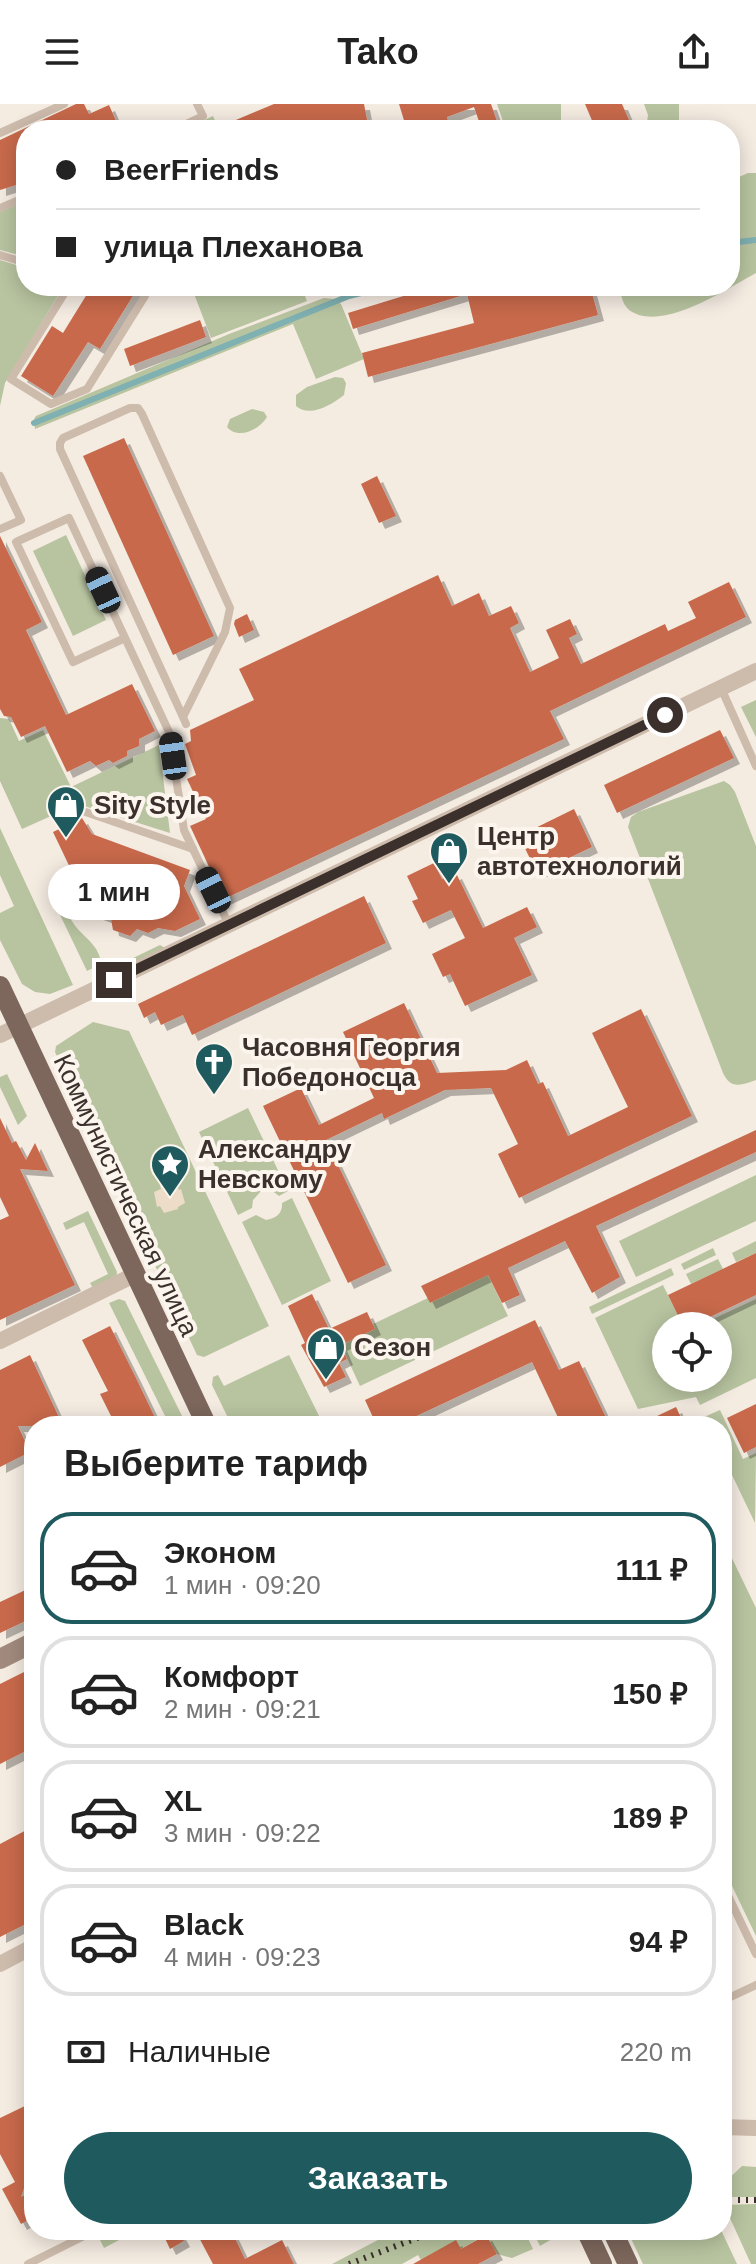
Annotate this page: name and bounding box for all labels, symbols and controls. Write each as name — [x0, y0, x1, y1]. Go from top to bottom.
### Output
icon: menu — [40, 30, 84, 74]
icon: share — [672, 30, 716, 74]
text: Tako — [337, 31, 419, 72]
text: BeerFriends — [104, 153, 279, 186]
text: улица Плеханова — [104, 230, 363, 263]
car — [82, 563, 124, 617]
route start — [647, 697, 683, 733]
car — [158, 731, 188, 781]
shop icon: Sity Style — [45, 784, 87, 839]
place label: Sity Style — [94, 790, 211, 820]
place label: Центр автотехнологий — [477, 821, 682, 881]
shop icon: Центр автотехнологий — [428, 830, 470, 885]
car — [192, 863, 234, 917]
callout: 1 мин — [48, 864, 180, 920]
text: 1 мин — [78, 877, 150, 907]
route end — [96, 962, 132, 998]
place label: Часовня Георгия Победоносца — [242, 1032, 461, 1092]
church icon: Часовня Георгия Победоносца — [193, 1041, 235, 1096]
street label: Коммунистическая улица — [48, 1049, 205, 1341]
place label: Александру Невскому — [198, 1134, 352, 1194]
place icon: Александру Невскому — [149, 1143, 191, 1198]
map controls — [652, 1312, 732, 1392]
button: locate — [652, 1312, 732, 1392]
shop icon: Сезон — [305, 1326, 347, 1381]
place label: Сезон — [354, 1332, 431, 1362]
text: Выберите тариф — [64, 1443, 368, 1484]
icon: car — [68, 1532, 140, 1604]
text: Эконом — [164, 1536, 277, 1569]
text: 111 ₽ — [615, 1553, 688, 1586]
text: 1 мин · 09:20 — [164, 1570, 321, 1600]
icon: car — [68, 1656, 140, 1728]
text: Комфорт — [164, 1660, 299, 1693]
text: 150 ₽ — [612, 1677, 688, 1710]
text: 2 мин · 09:21 — [164, 1694, 321, 1724]
icon: car — [68, 1780, 140, 1852]
text: XL — [164, 1784, 202, 1817]
text: 189 ₽ — [612, 1801, 688, 1834]
text: 3 мин · 09:22 — [164, 1818, 321, 1848]
icon: car — [68, 1904, 140, 1976]
text: Black — [164, 1908, 244, 1941]
text: 94 ₽ — [629, 1925, 688, 1958]
text: 4 мин · 09:23 — [164, 1942, 321, 1972]
icon: cash — [64, 2030, 108, 2074]
text: Наличные — [128, 2035, 271, 2068]
text: 220 m — [620, 2037, 692, 2067]
button: Заказать — [64, 2132, 692, 2224]

